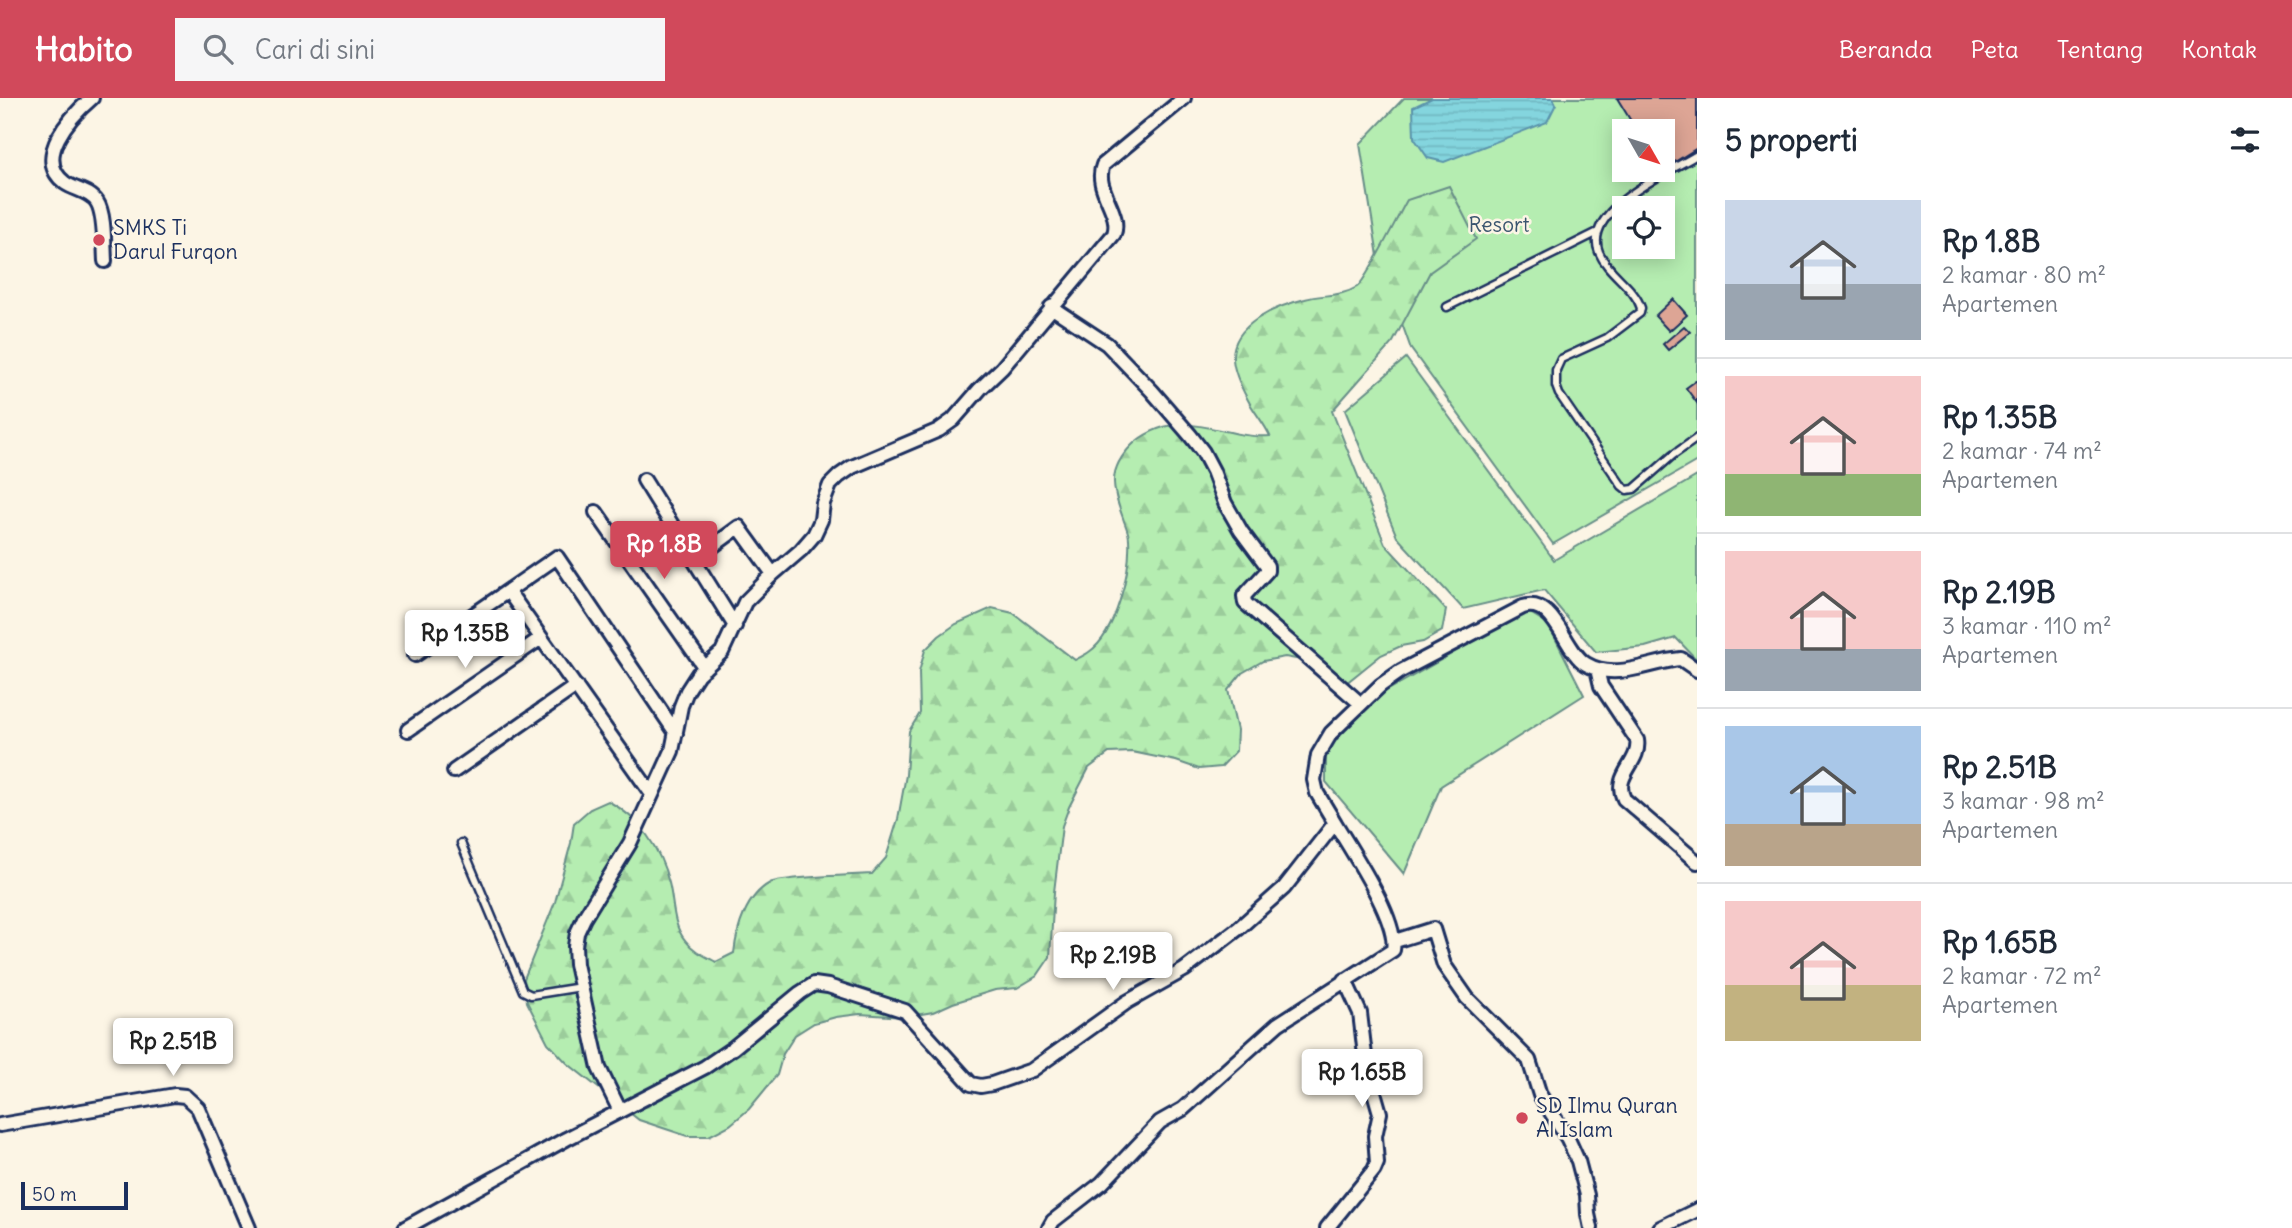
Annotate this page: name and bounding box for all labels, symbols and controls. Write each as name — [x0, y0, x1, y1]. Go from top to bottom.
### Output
search box — [175, 18, 665, 81]
text: Habito — [35, 28, 133, 70]
icon: search — [199, 30, 237, 68]
text: Cari di sini — [255, 33, 375, 66]
text: Beranda — [1839, 34, 1932, 64]
text: Peta — [1970, 34, 2019, 64]
text: Tentang — [2057, 34, 2143, 64]
text: Kontak — [2181, 34, 2257, 64]
north arrow — [1612, 119, 1675, 182]
map controls — [1612, 119, 1675, 259]
text: 5 properti — [1725, 121, 1858, 159]
icon: filters — [2226, 121, 2264, 159]
button: locate — [1612, 196, 1675, 259]
park label: Resort — [1468, 211, 1530, 238]
place label: SMKS Ti Darul Furqon — [113, 214, 238, 265]
text: Rp 1.8B — [1942, 222, 2040, 260]
icon: home — [1781, 228, 1865, 312]
marker: SMKS Ti Darul Furqon — [91, 232, 107, 248]
text: 2 kamar · 80 m² — [1942, 260, 2106, 289]
text: Apartemen — [1942, 289, 2058, 318]
text: Rp 1.35B — [1942, 398, 2057, 436]
icon: home — [1781, 404, 1865, 488]
text: 2 kamar · 74 m² — [1942, 436, 2102, 465]
text: Apartemen — [1942, 465, 2058, 494]
pin: Rp 1.8B — [599, 522, 729, 581]
text: Rp 1.8B — [626, 529, 702, 558]
text: Rp 2.19B — [1942, 573, 2056, 611]
icon: home — [1781, 579, 1865, 663]
pin: Rp 1.35B — [393, 610, 537, 670]
text: 3 kamar · 110 m² — [1942, 611, 2112, 640]
text: Rp 1.35B — [421, 618, 509, 647]
text: Apartemen — [1942, 640, 2058, 669]
text: Rp 2.51B — [1942, 748, 2057, 786]
icon: home — [1781, 754, 1865, 838]
text: 3 kamar · 98 m² — [1942, 786, 2105, 815]
text: Apartemen — [1942, 815, 2058, 844]
text: Rp 1.65B — [1942, 923, 2058, 961]
icon: home — [1781, 929, 1865, 1013]
pin: Rp 2.19B — [1041, 932, 1185, 992]
text: Rp 2.19B — [1069, 940, 1157, 969]
text: 2 kamar · 72 m² — [1942, 961, 2102, 990]
text: Apartemen — [1942, 990, 2058, 1019]
pin: Rp 2.51B — [101, 1018, 245, 1078]
text: Rp 2.51B — [129, 1026, 217, 1055]
pin: Rp 1.65B — [1290, 1049, 1434, 1109]
text: Rp 1.65B — [1318, 1057, 1406, 1086]
place label: SD Ilmu Quran Al Islam — [1536, 1092, 1678, 1143]
marker: SD Ilmu Quran Al Islam — [1514, 1110, 1530, 1126]
scale bar — [21, 1179, 128, 1211]
text: 50 m — [32, 1182, 77, 1206]

